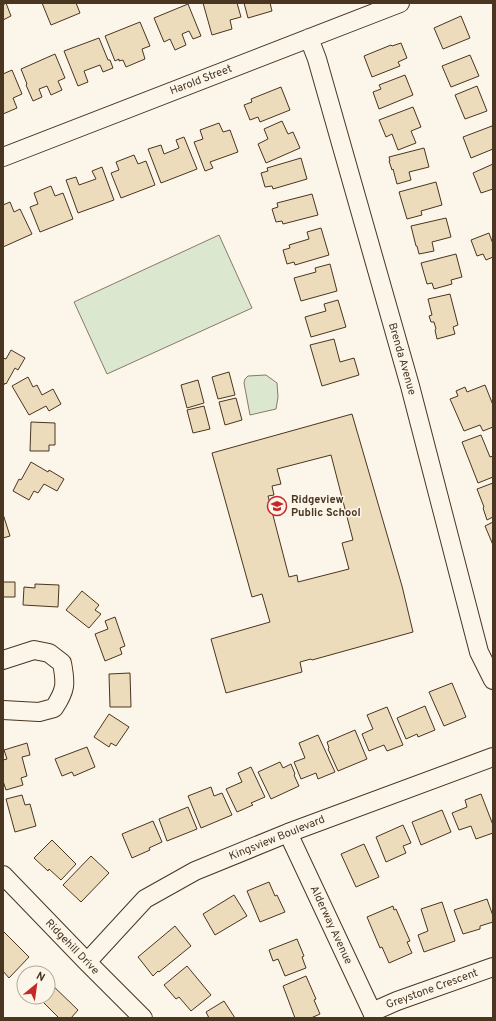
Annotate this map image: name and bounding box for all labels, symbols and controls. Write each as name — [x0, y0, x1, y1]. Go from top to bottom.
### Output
street label: Harold Street — [168, 62, 234, 98]
street label: Brenda Avenue — [385, 321, 419, 397]
place label: Ridgeview Public School — [291, 493, 361, 520]
school or university icon: Ridgeview Public School — [266, 495, 288, 517]
street label: Kingsview Boulevard — [227, 812, 327, 864]
street label: Alderway Avenue — [307, 883, 355, 967]
street label: Ridgehill Drive — [42, 916, 102, 978]
north arrow — [16, 965, 56, 1005]
street label: Greystone Crescent — [384, 966, 480, 1012]
text: N — [34, 969, 47, 985]

